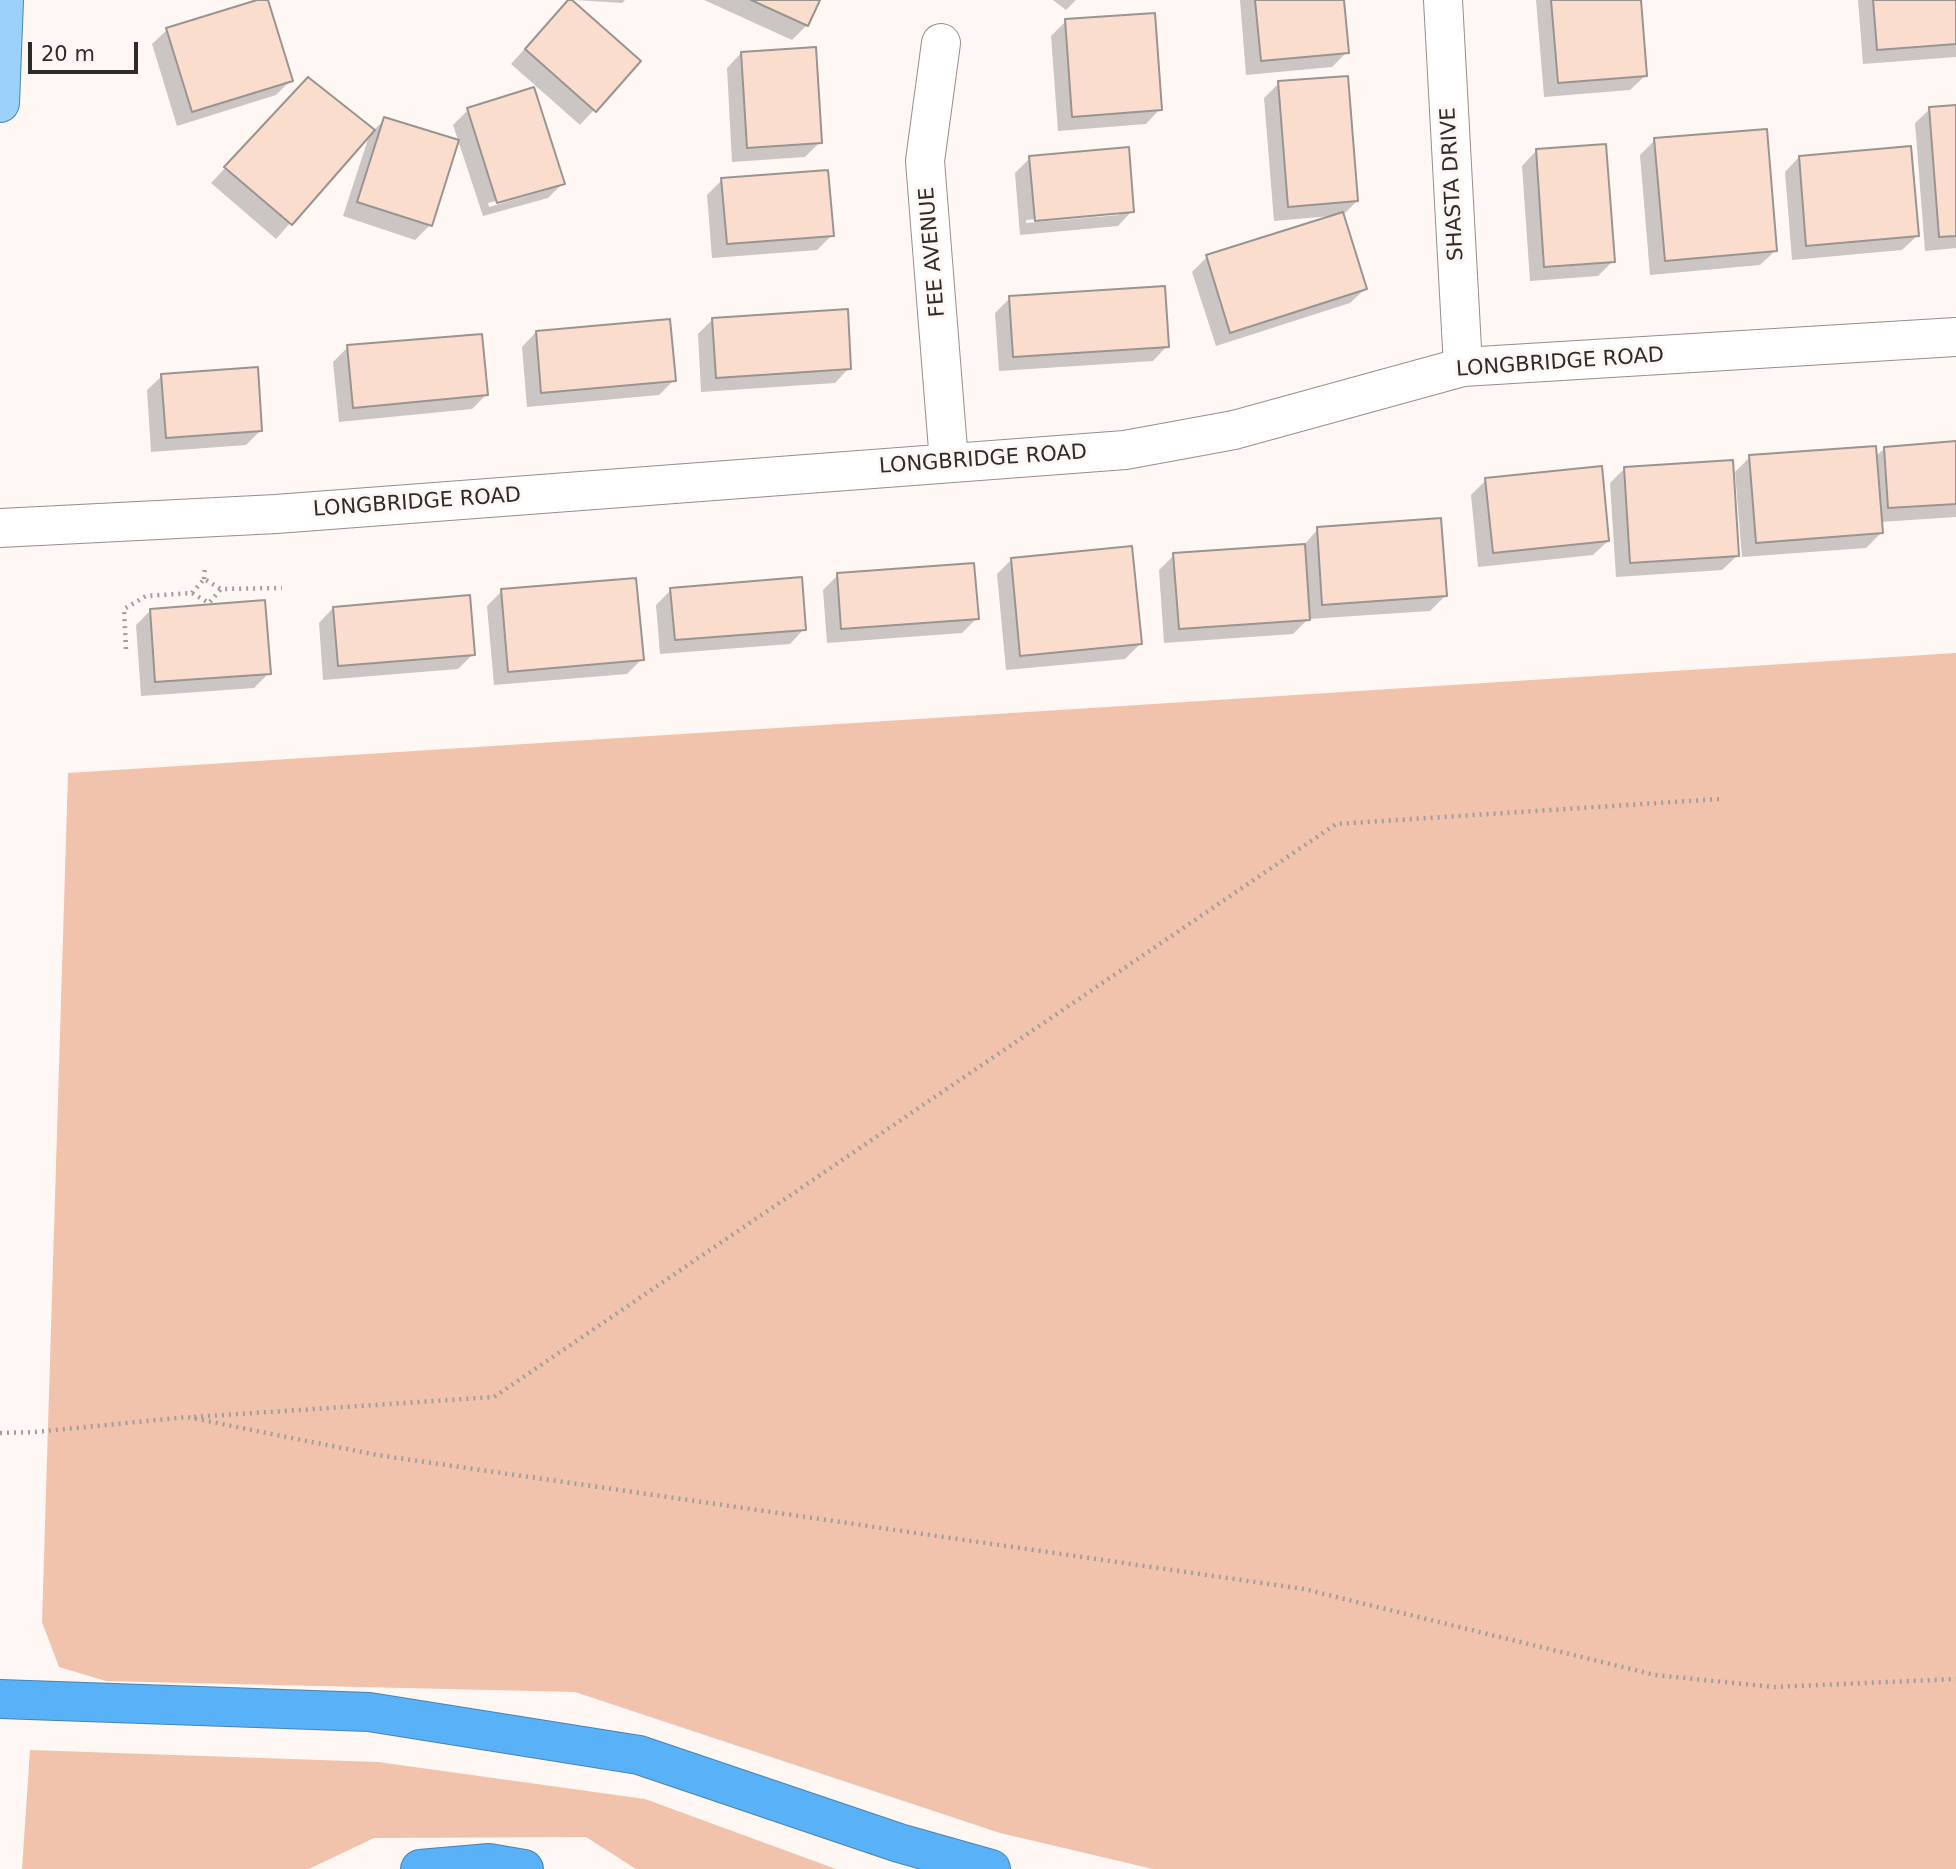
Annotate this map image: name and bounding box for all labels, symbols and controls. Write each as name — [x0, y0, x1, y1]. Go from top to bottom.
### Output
scale bar — [32, 28, 142, 72]
text: 20 m — [41, 42, 95, 66]
street label: SHASTA DRIVE — [1436, 107, 1470, 261]
street label: FEE AVENUE — [915, 186, 951, 318]
street label: LONGBRIDGE ROAD — [1455, 343, 1665, 383]
street label: LONGBRIDGE ROAD — [878, 440, 1088, 480]
street label: LONGBRIDGE ROAD — [312, 483, 522, 523]

